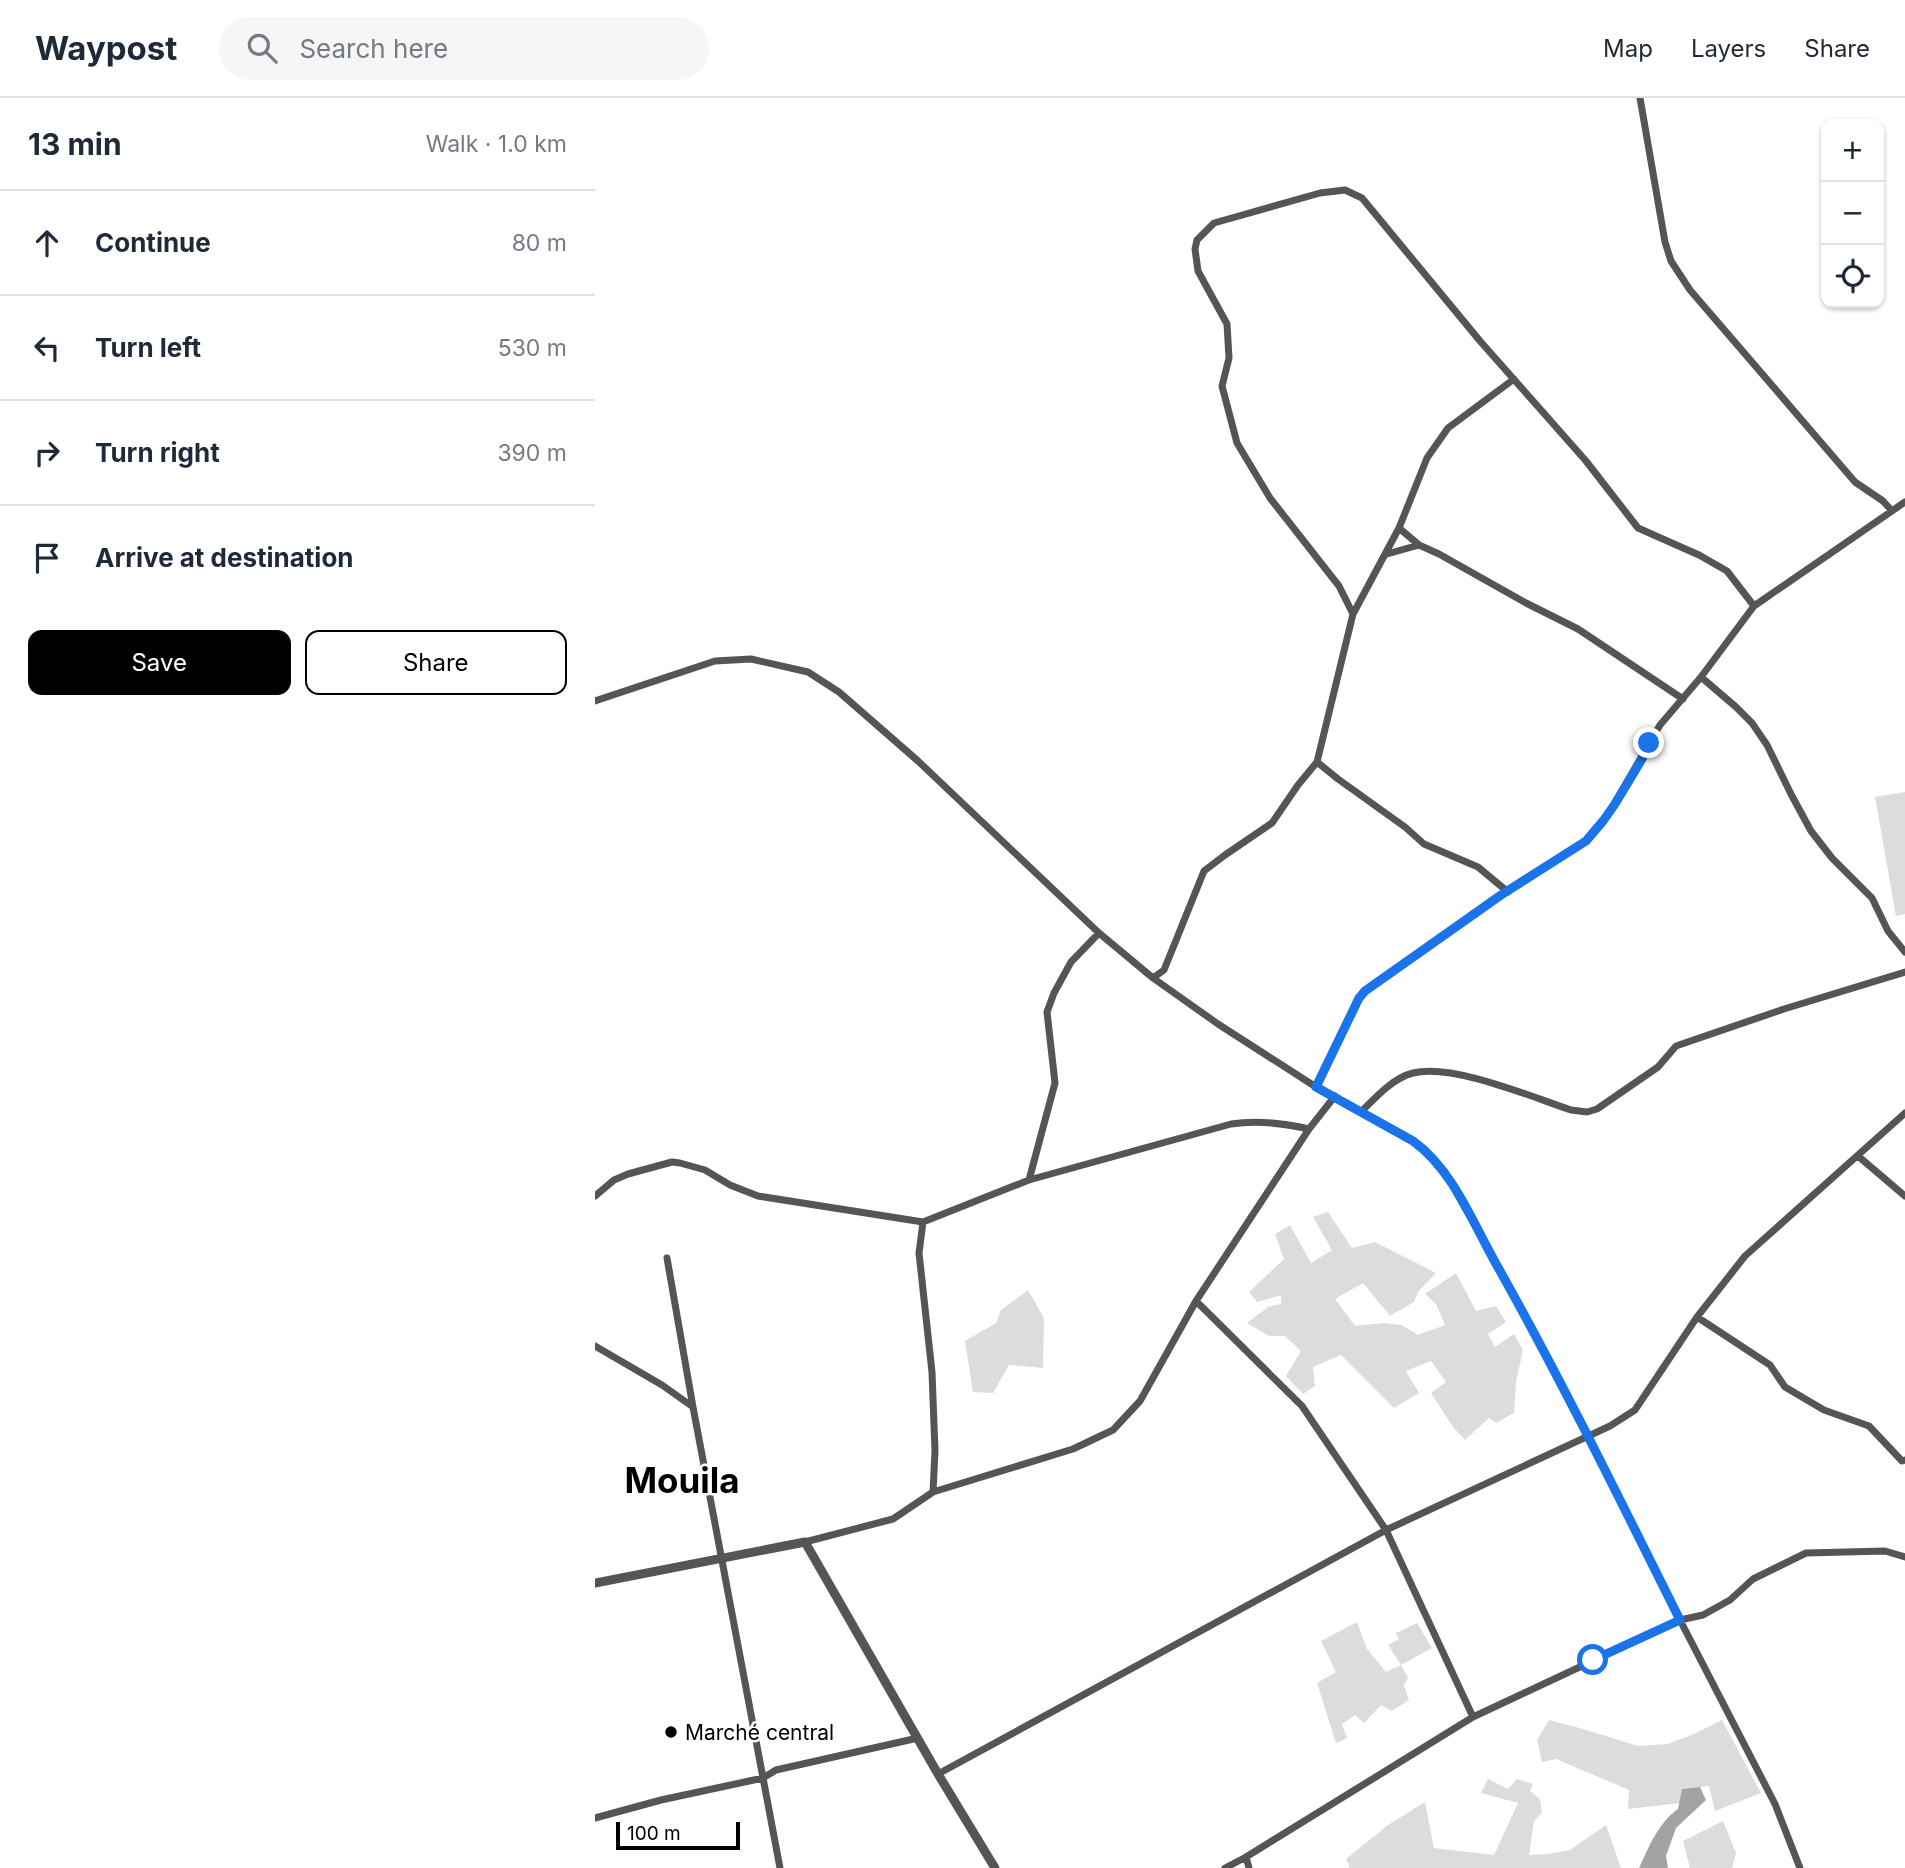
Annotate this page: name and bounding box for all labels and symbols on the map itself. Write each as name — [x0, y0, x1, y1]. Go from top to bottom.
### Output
route end — [1633, 727, 1664, 758]
district label: Mouila — [624, 1459, 740, 1501]
route start — [1577, 1644, 1608, 1675]
place label: Marché central — [685, 1720, 834, 1745]
marker: Marché central — [663, 1724, 679, 1740]
scale bar — [616, 1819, 740, 1851]

